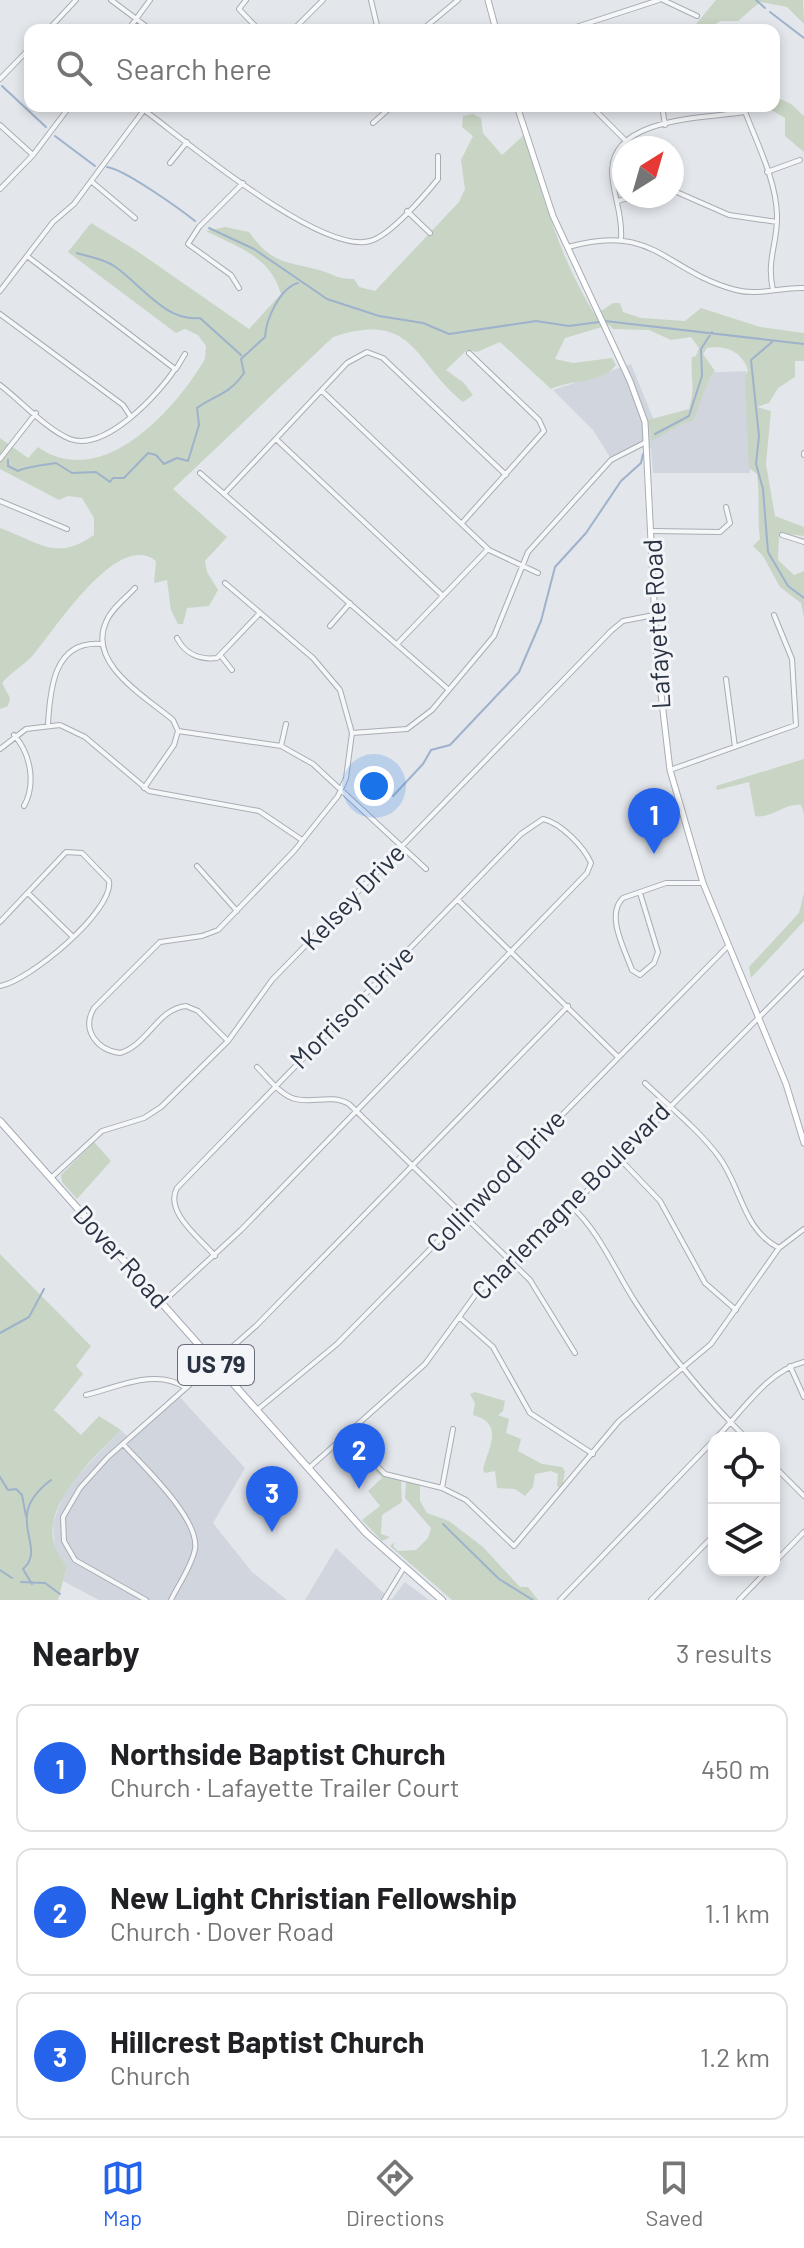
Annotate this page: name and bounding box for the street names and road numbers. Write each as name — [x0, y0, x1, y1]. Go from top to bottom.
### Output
street label: Lafayette Road — [636, 538, 675, 710]
street label: Kelsey Drive — [293, 836, 410, 956]
street label: Morrison Drive — [283, 938, 419, 1074]
street label: Charlemagne Boulevard — [465, 1095, 675, 1305]
street label: Collinwood Drive — [419, 1102, 571, 1258]
street label: Dover Road — [68, 1198, 176, 1314]
road number: US 79 — [178, 1345, 254, 1385]

